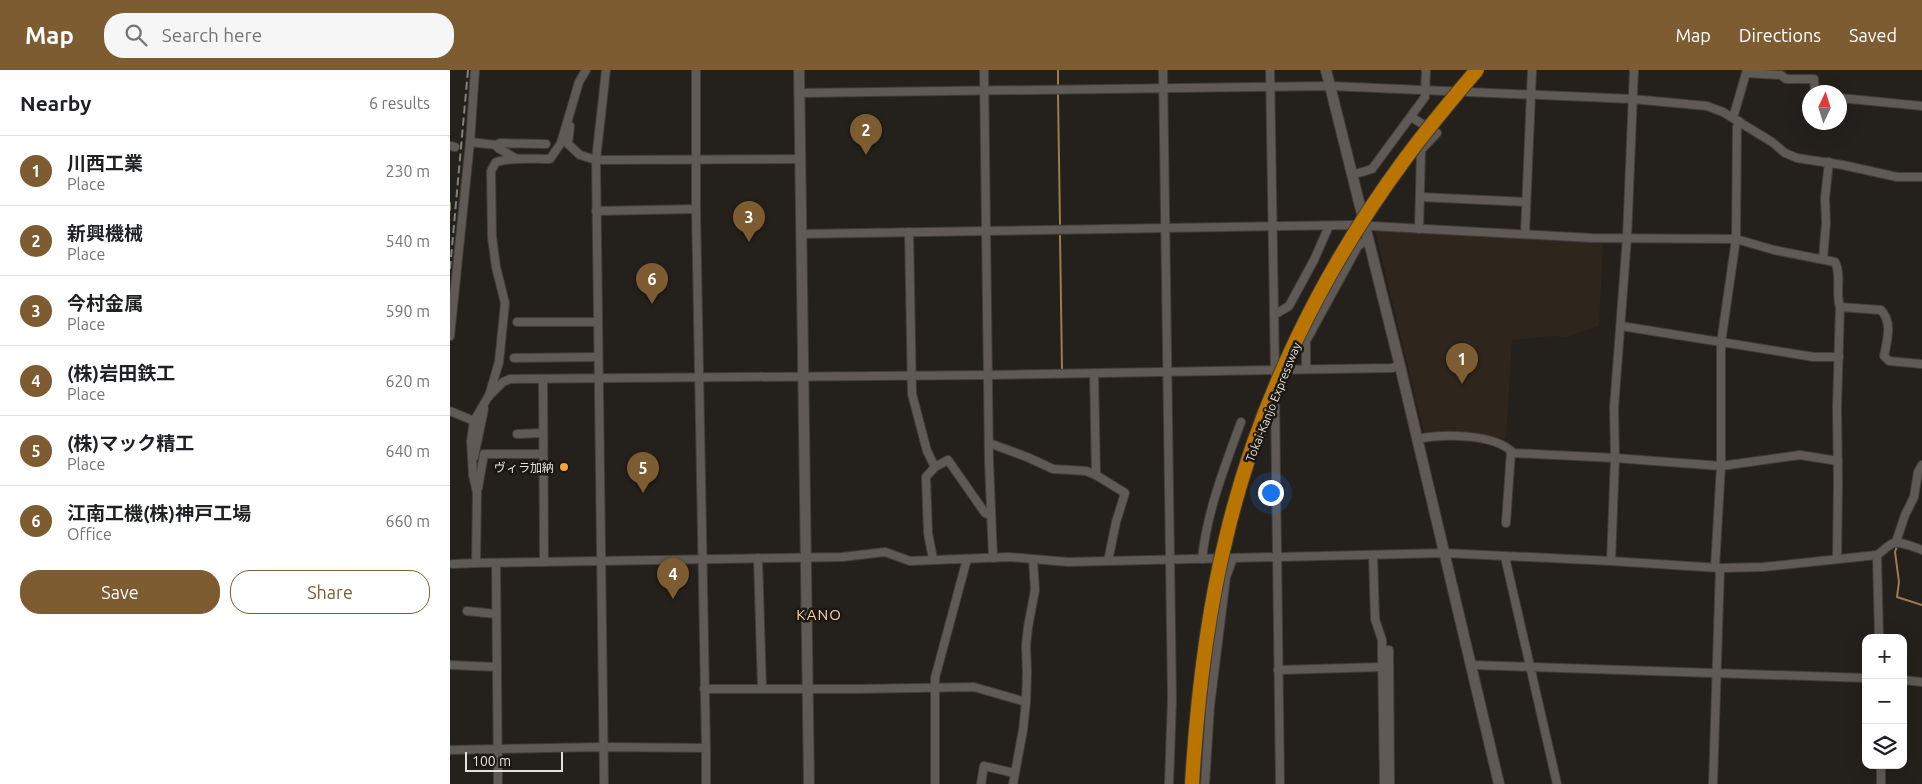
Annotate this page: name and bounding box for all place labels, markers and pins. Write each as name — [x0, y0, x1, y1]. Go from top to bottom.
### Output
pin: 2 — [850, 114, 882, 155]
pin: 3 — [733, 201, 765, 242]
pin: 6 — [636, 263, 668, 304]
pin: 1 — [1446, 343, 1478, 384]
pin: 5 — [627, 452, 659, 493]
place label: ヴィラ加納 — [494, 461, 554, 474]
marker: ヴィラ加納 — [558, 461, 570, 473]
pin: 4 — [657, 558, 689, 599]

